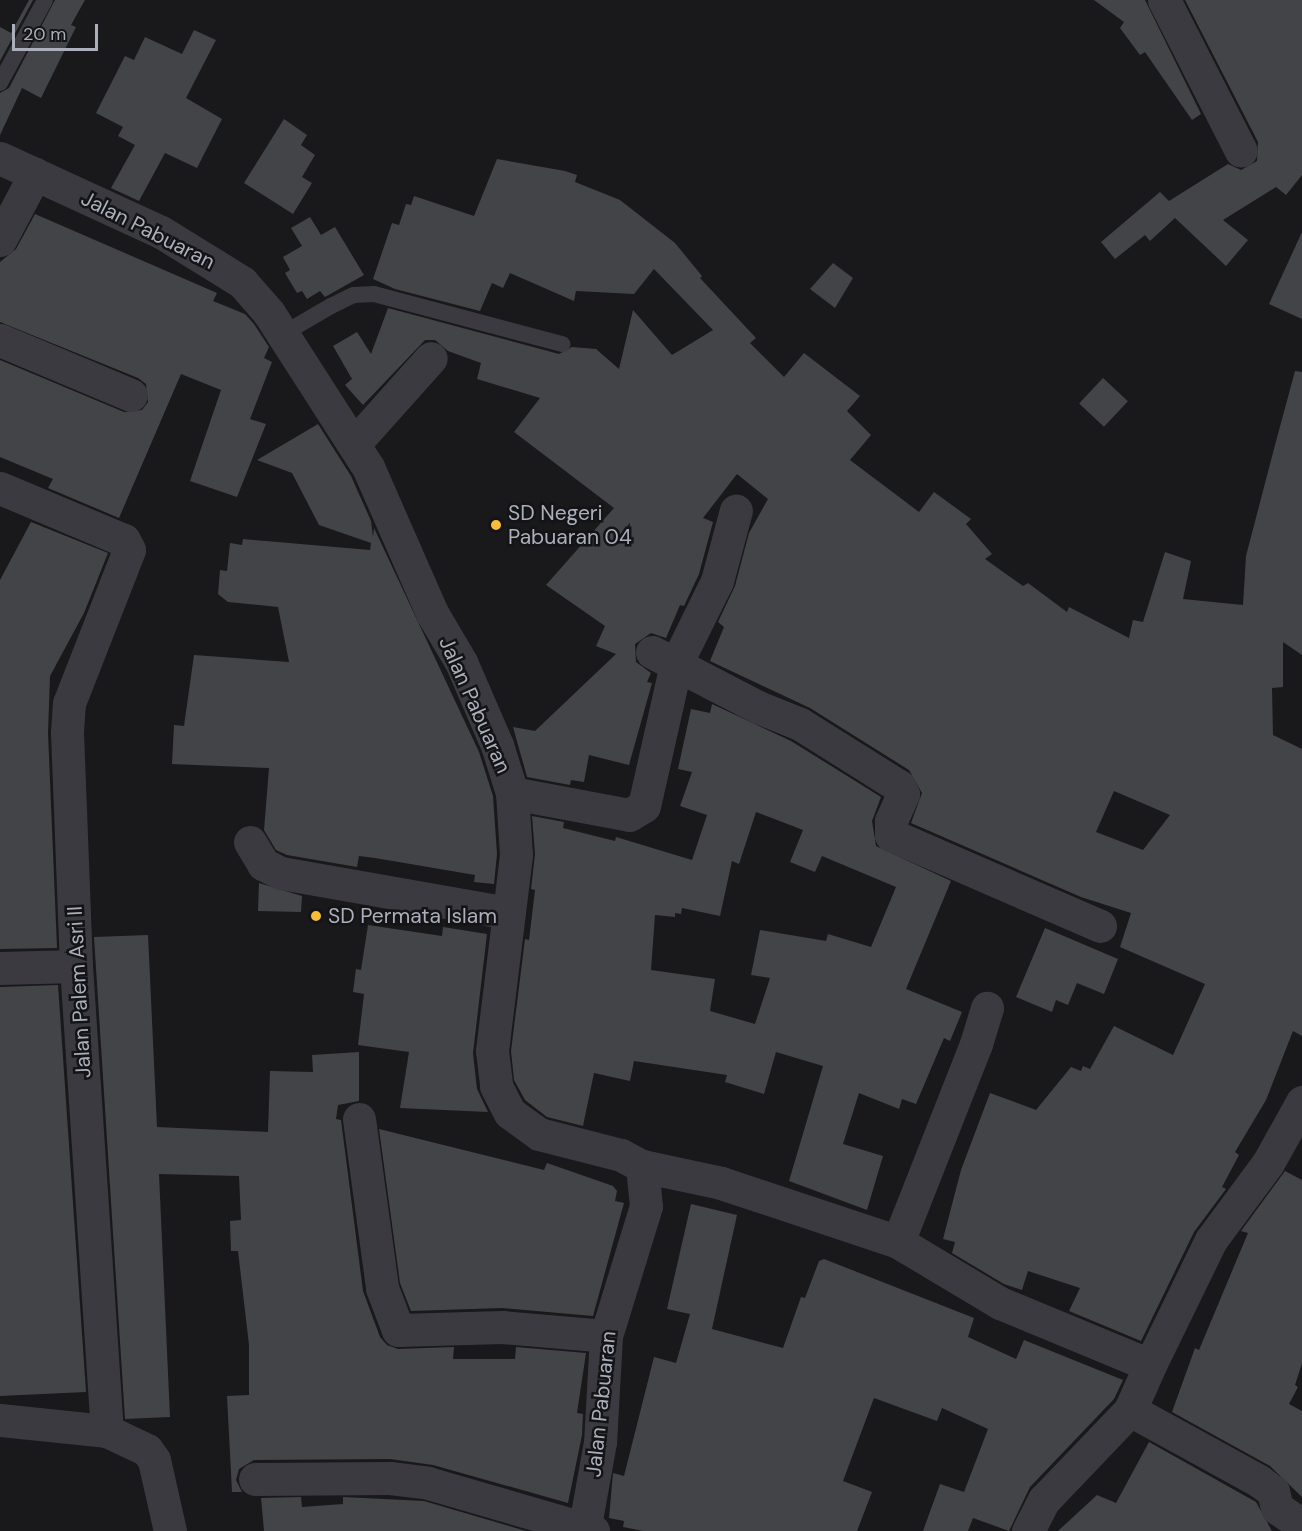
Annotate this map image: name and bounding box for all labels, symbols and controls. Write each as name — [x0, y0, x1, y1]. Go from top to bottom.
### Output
scale bar — [15, 12, 100, 50]
text: 20 m — [23, 22, 66, 46]
street label: Jalan Pabuaran — [77, 185, 219, 275]
place label: SD Negeri Pabuaran 04 — [508, 500, 632, 550]
marker: SD Negeri Pabuaran 04 — [489, 518, 503, 532]
street label: Jalan Pabuaran — [434, 633, 516, 777]
place label: SD Permata Islam — [328, 903, 497, 929]
street label: Jalan Palem Asri II — [62, 905, 96, 1079]
marker: SD Permata Islam — [309, 909, 323, 923]
street label: Jalan Pabuaran — [581, 1330, 621, 1478]

